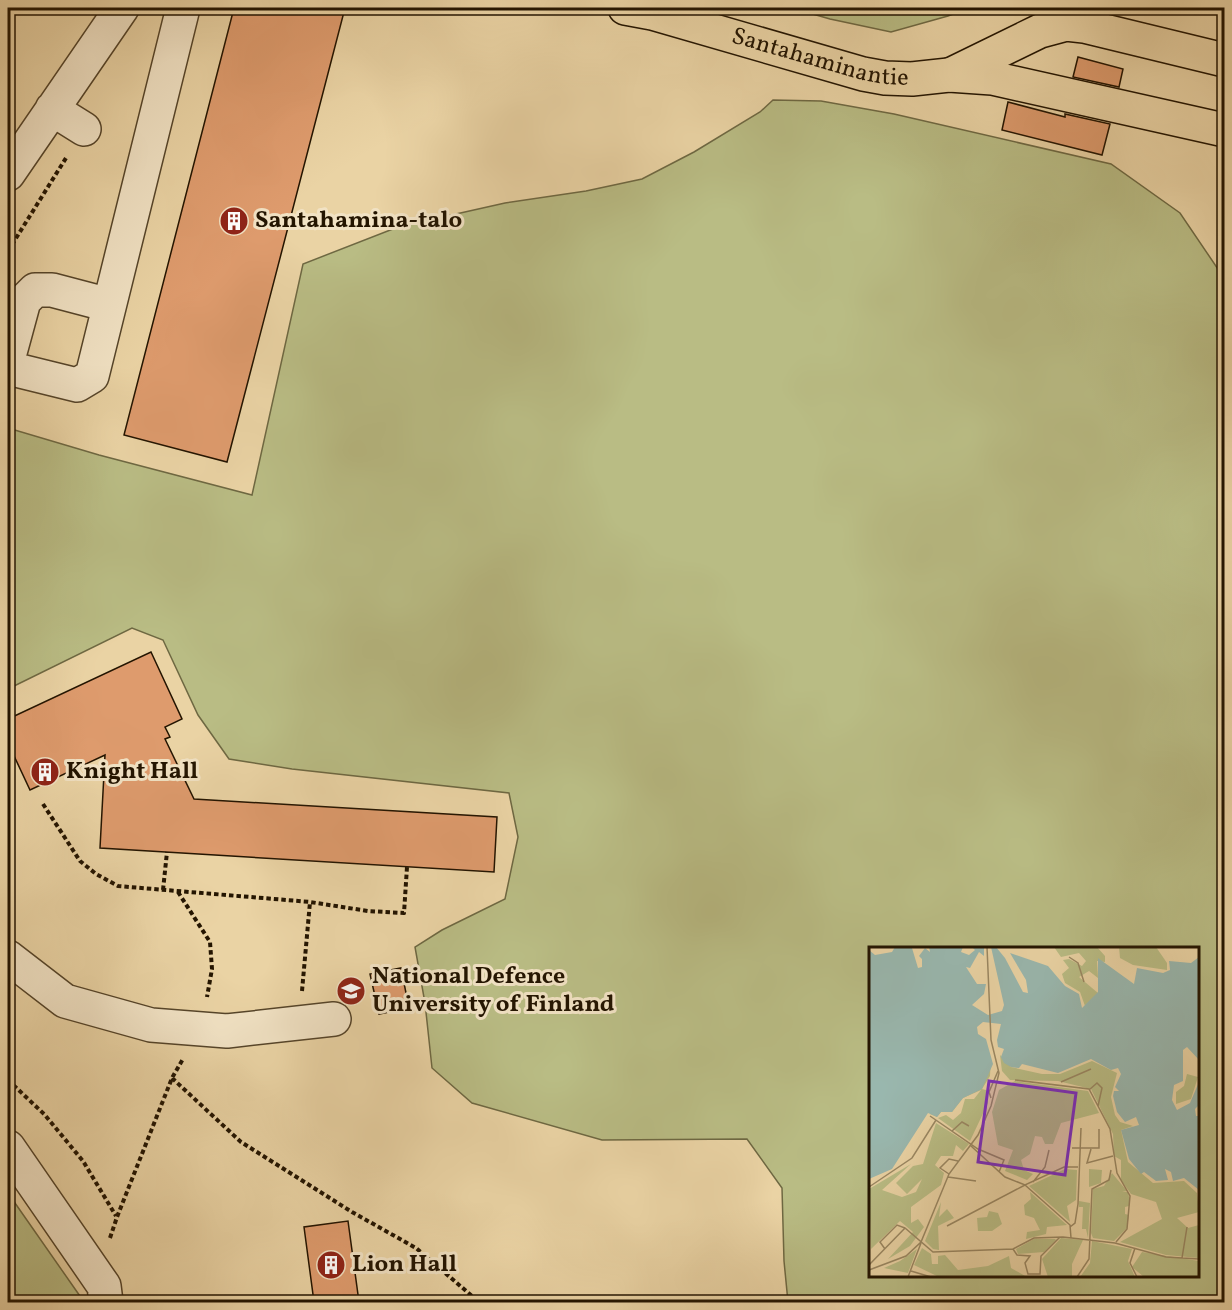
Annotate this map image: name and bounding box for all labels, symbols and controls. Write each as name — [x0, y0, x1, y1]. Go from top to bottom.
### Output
street label: Santahaminantie — [727, 20, 909, 96]
place label: Santahamina-talo — [255, 204, 462, 238]
building icon: Santahamina-talo — [218, 205, 250, 237]
place label: Knight Hall — [66, 755, 198, 789]
building icon: Knight Hall — [29, 756, 61, 788]
inset map — [869, 947, 1199, 1277]
place label: National Defence University of Finland — [372, 960, 615, 1022]
school or university icon: National Defence University of Finland — [335, 975, 367, 1007]
place label: Lion Hall — [352, 1248, 457, 1282]
building icon: Lion Hall — [315, 1249, 347, 1281]

